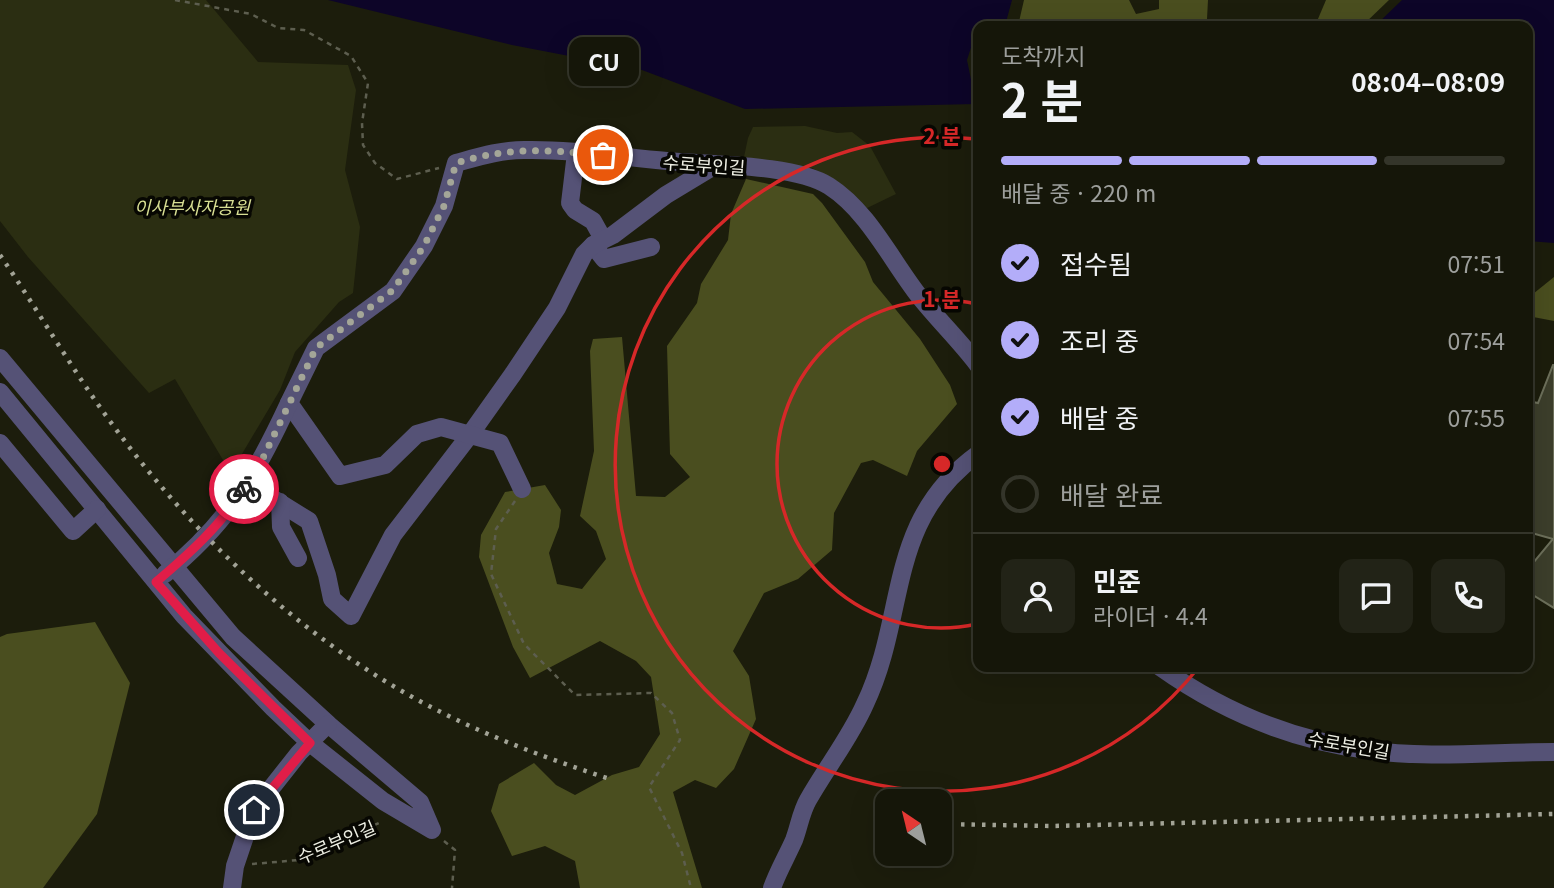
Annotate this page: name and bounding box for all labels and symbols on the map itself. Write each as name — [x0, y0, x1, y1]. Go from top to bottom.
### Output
callout: CU — [568, 36, 638, 85]
text: 2 분 — [923, 120, 961, 150]
pin — [573, 125, 633, 185]
street label: 수로부인길 — [662, 148, 746, 180]
park label: 이사부사자공원 — [134, 193, 251, 219]
text: 1 분 — [923, 283, 961, 313]
centre of rings — [930, 452, 954, 476]
courier — [209, 454, 279, 524]
street label: 수로부인길 — [1306, 724, 1392, 764]
pin — [224, 780, 284, 840]
north arrow — [875, 789, 952, 866]
street label: 수로부인길 — [293, 813, 379, 869]

